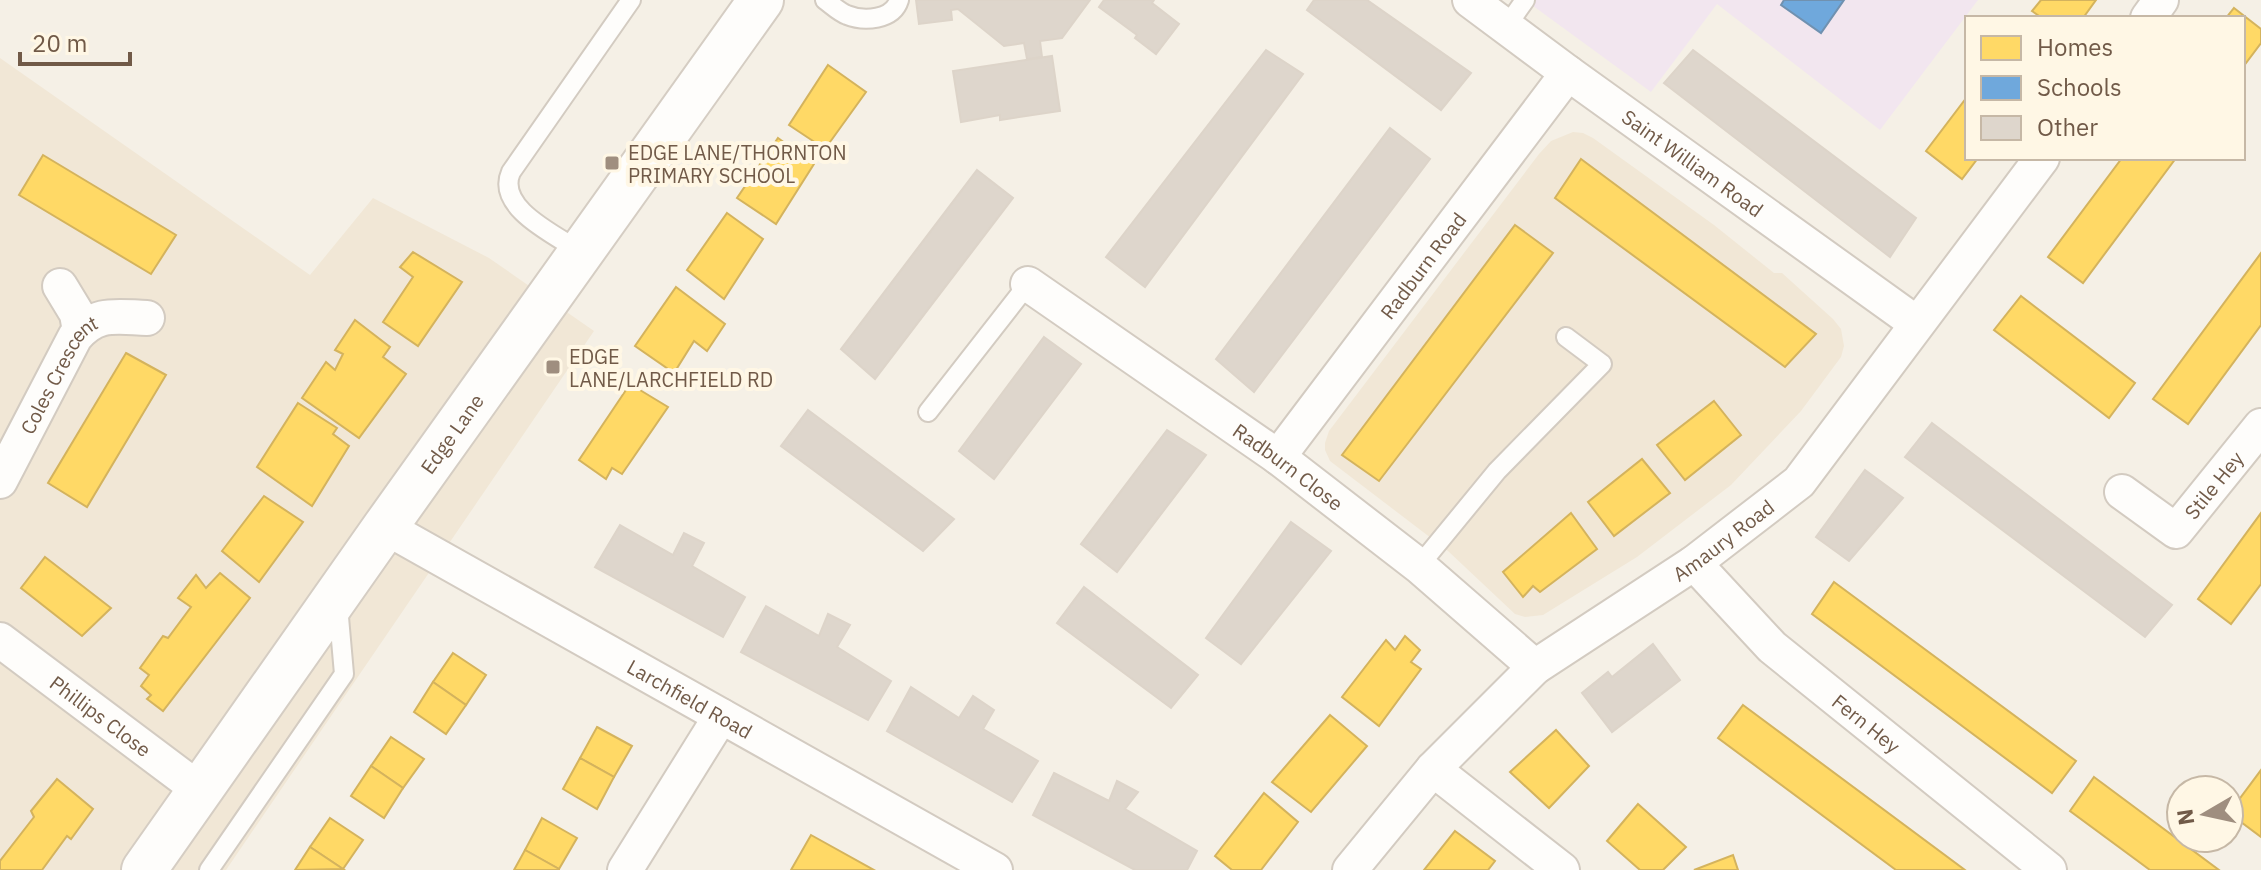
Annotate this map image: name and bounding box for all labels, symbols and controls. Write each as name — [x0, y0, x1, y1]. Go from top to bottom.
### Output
scale bar — [20, 16, 130, 66]
legend — [1965, 16, 2245, 160]
text: 20 m — [32, 27, 87, 59]
text: Homes — [2037, 31, 2113, 63]
text: Schools — [2037, 71, 2122, 103]
street label: Saint William Road — [1617, 103, 1769, 223]
text: Other — [2037, 111, 2098, 143]
place label: EDGE LANE/THORNTON PRIMARY SCHOOL — [628, 139, 847, 189]
marker: EDGE LANE/THORNTON PRIMARY SCHOOL — [603, 154, 621, 172]
street label: Radburn Road — [1373, 207, 1472, 324]
street label: Coles Crescent — [13, 308, 102, 439]
place label: EDGE LANE/LARCHFIELD RD — [569, 343, 773, 393]
marker: EDGE LANE/LARCHFIELD RD — [544, 358, 562, 376]
street label: Edge Lane — [414, 388, 489, 479]
street label: Radburn Close — [1228, 417, 1349, 516]
street label: Stile Hey — [2178, 445, 2249, 524]
street label: Amaury Road — [1667, 493, 1779, 587]
street label: Larchfield Road — [623, 653, 757, 744]
street label: Phillips Close — [45, 669, 157, 763]
street label: Fern Hey — [1827, 687, 1906, 759]
north arrow — [2165, 774, 2245, 854]
text: N — [2169, 807, 2200, 827]

